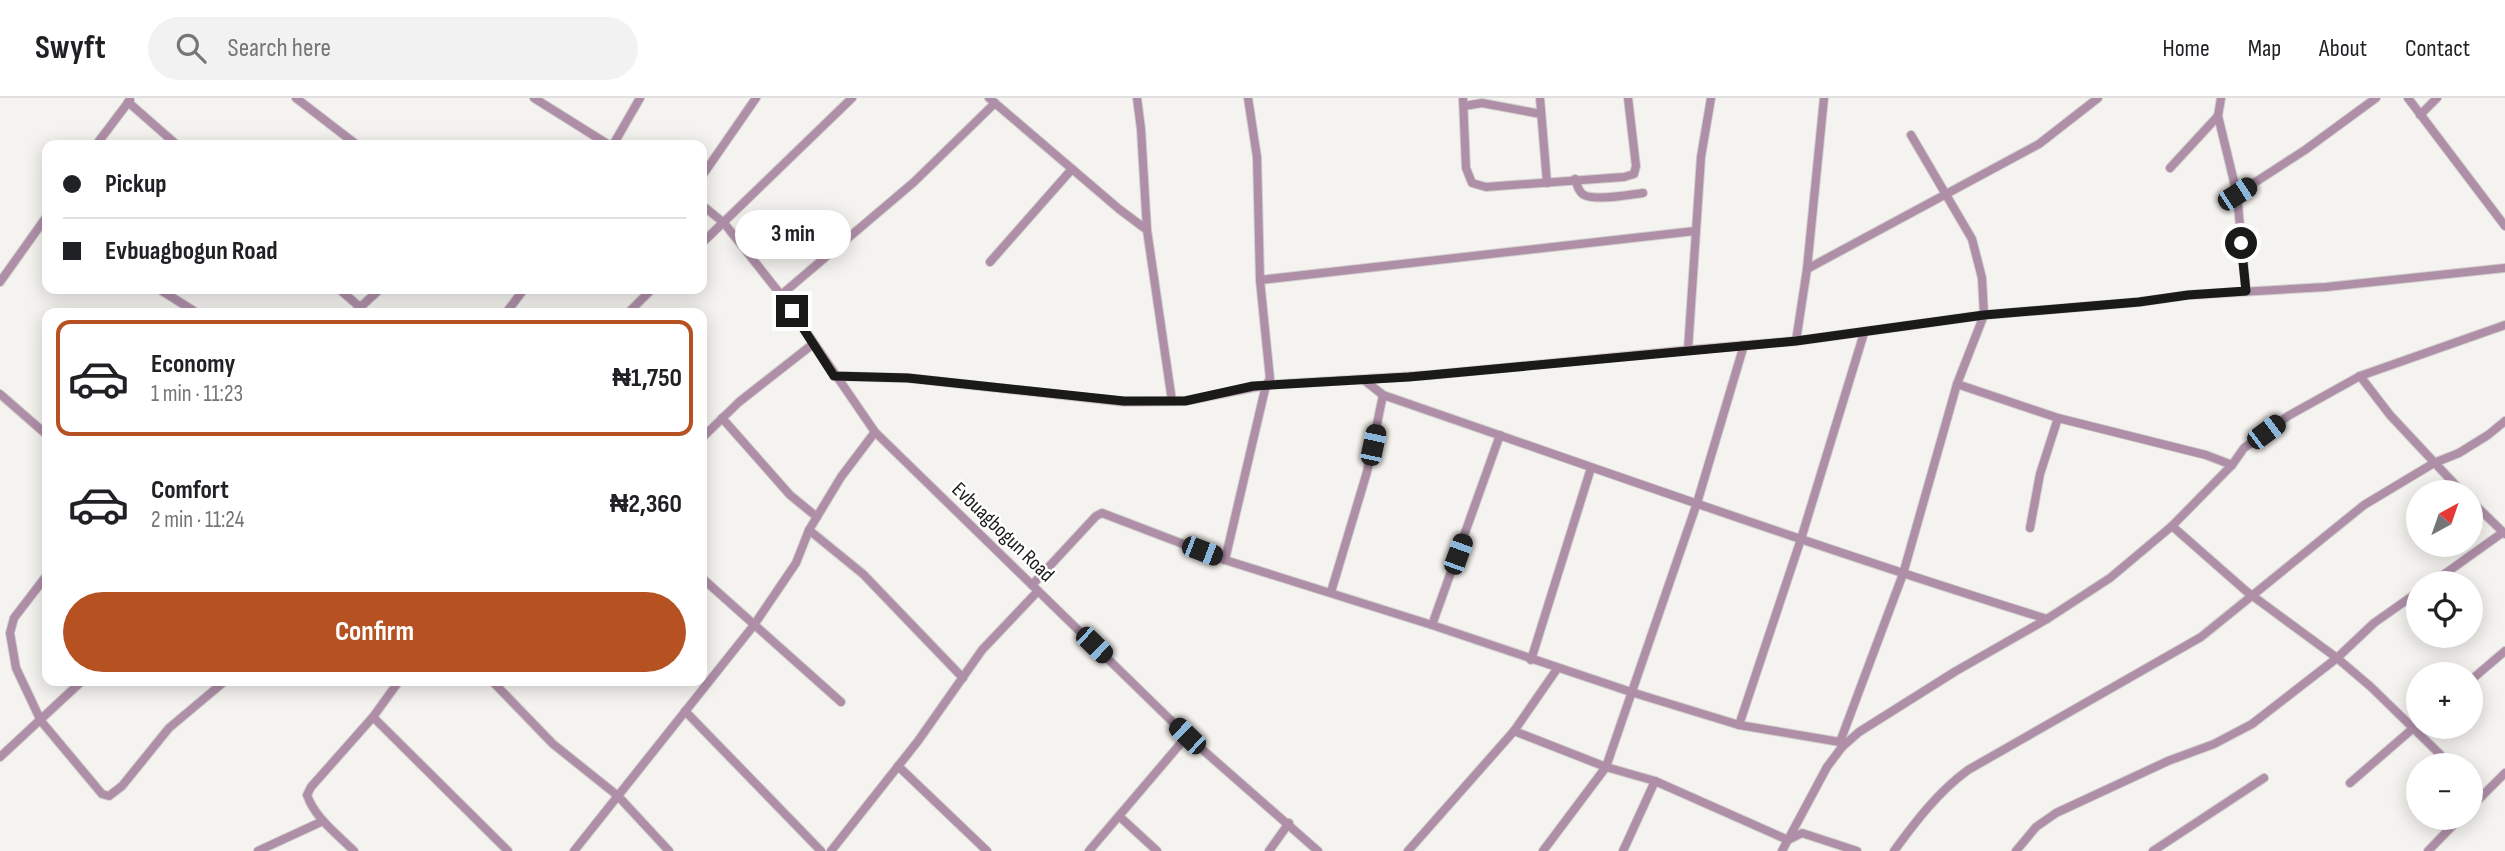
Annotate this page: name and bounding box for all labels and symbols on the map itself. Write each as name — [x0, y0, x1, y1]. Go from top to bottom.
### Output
car — [2214, 174, 2261, 214]
callout: 3 min — [734, 209, 850, 258]
route start — [2225, 227, 2257, 259]
route end — [776, 295, 808, 327]
car — [2243, 411, 2290, 453]
car — [1359, 422, 1388, 468]
street label: Evbuagbogun Road — [947, 477, 1059, 587]
north arrow — [2406, 480, 2483, 556]
car — [1441, 531, 1476, 577]
car — [1179, 534, 1226, 568]
car — [1072, 623, 1117, 667]
car — [1165, 714, 1210, 758]

